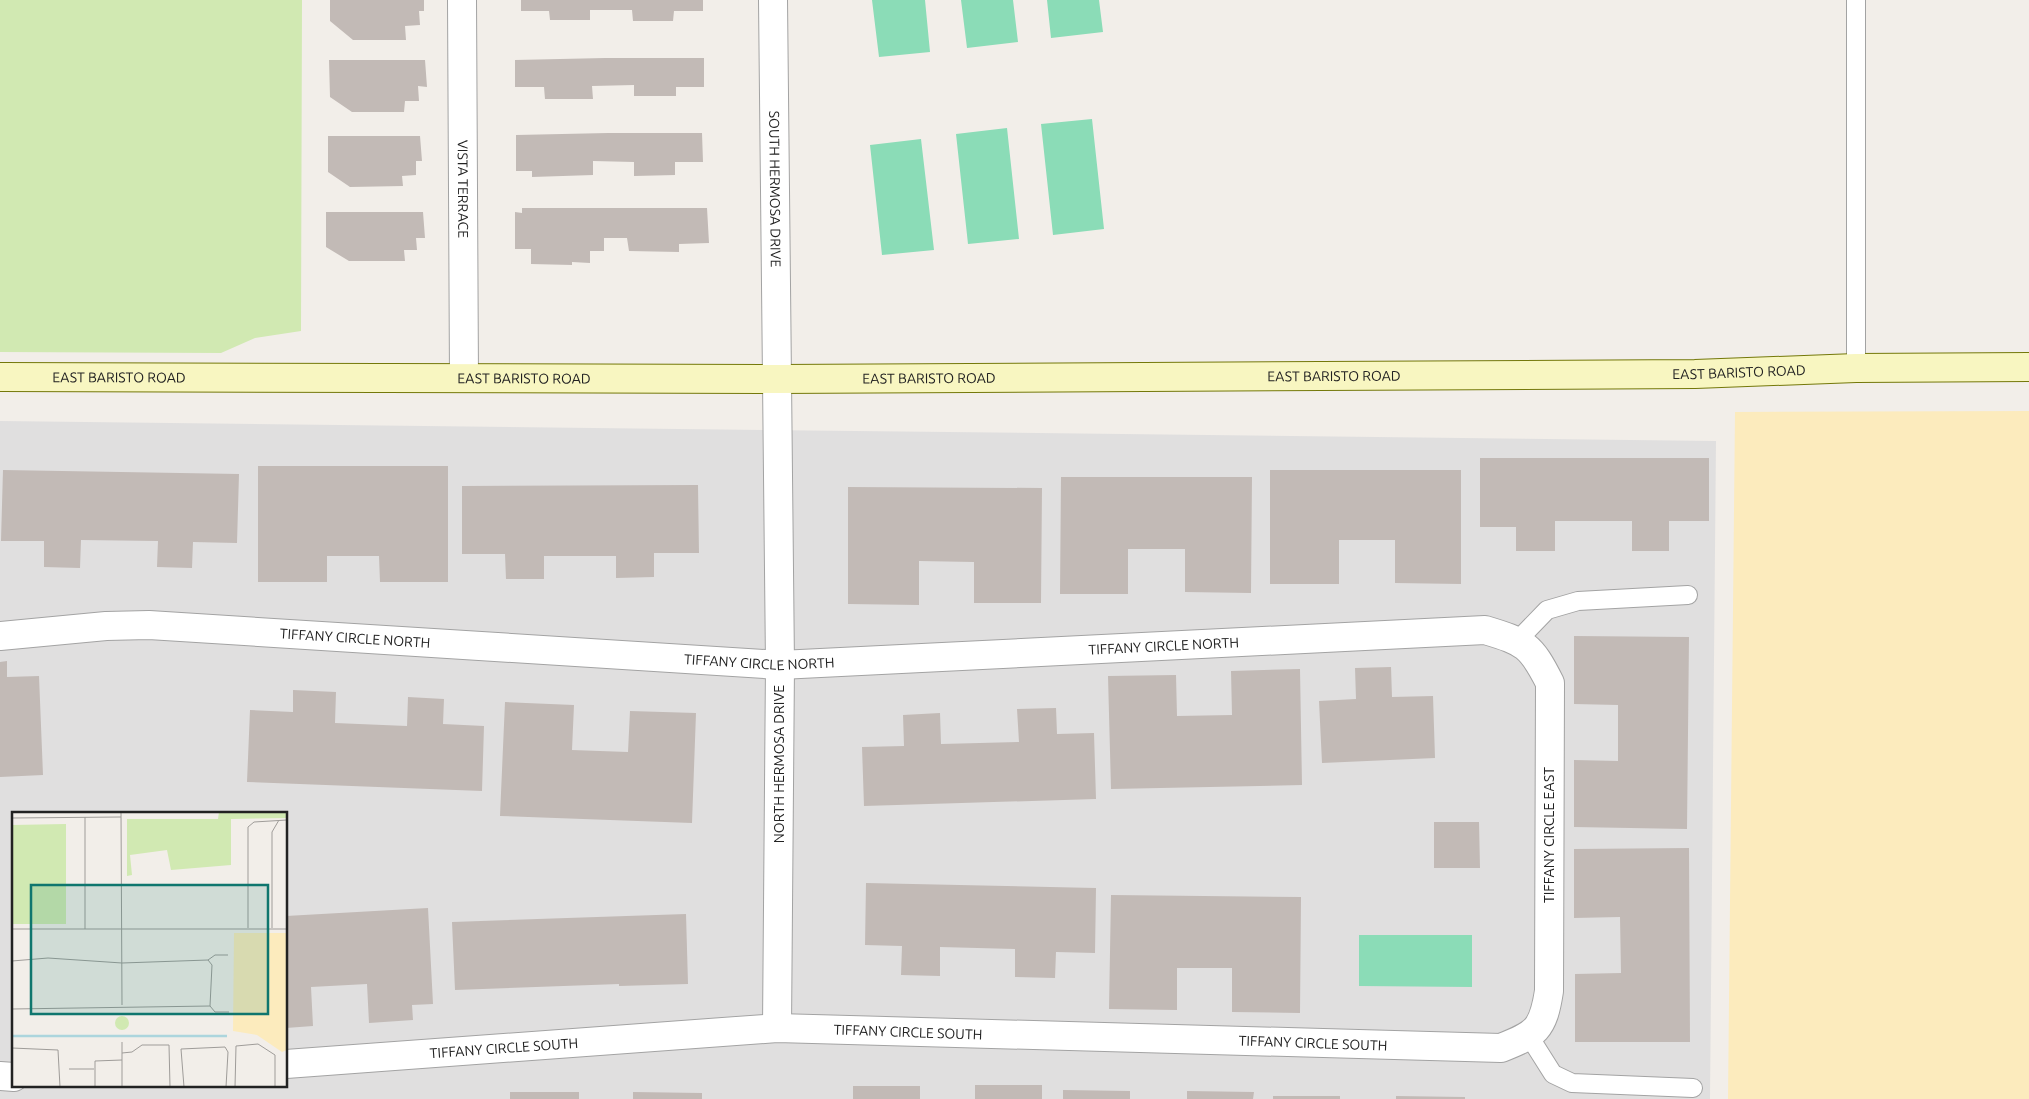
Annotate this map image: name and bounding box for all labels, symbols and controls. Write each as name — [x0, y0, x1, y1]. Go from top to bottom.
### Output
street label: SOUTH HERMOSA DRIVE — [766, 111, 784, 268]
street label: VISTA TERRACE — [455, 140, 471, 238]
street label: EAST BARISTO ROAD — [1672, 362, 1806, 382]
street label: EAST BARISTO ROAD — [1267, 368, 1401, 384]
street label: EAST BARISTO ROAD — [52, 369, 186, 385]
street label: EAST BARISTO ROAD — [457, 370, 591, 387]
street label: EAST BARISTO ROAD — [862, 370, 996, 387]
street label: TIFFANY CIRCLE NORTH — [279, 625, 431, 651]
street label: TIFFANY CIRCLE NORTH — [1088, 634, 1240, 658]
street label: TIFFANY CIRCLE NORTH — [684, 651, 835, 673]
street label: NORTH HERMOSA DRIVE — [771, 685, 787, 843]
street label: TIFFANY CIRCLE EAST — [1541, 767, 1557, 903]
inset map — [12, 812, 288, 1086]
street label: TIFFANY CIRCLE SOUTH — [833, 1021, 983, 1043]
street label: TIFFANY CIRCLE SOUTH — [1238, 1032, 1388, 1054]
street label: TIFFANY CIRCLE SOUTH — [429, 1035, 579, 1061]

